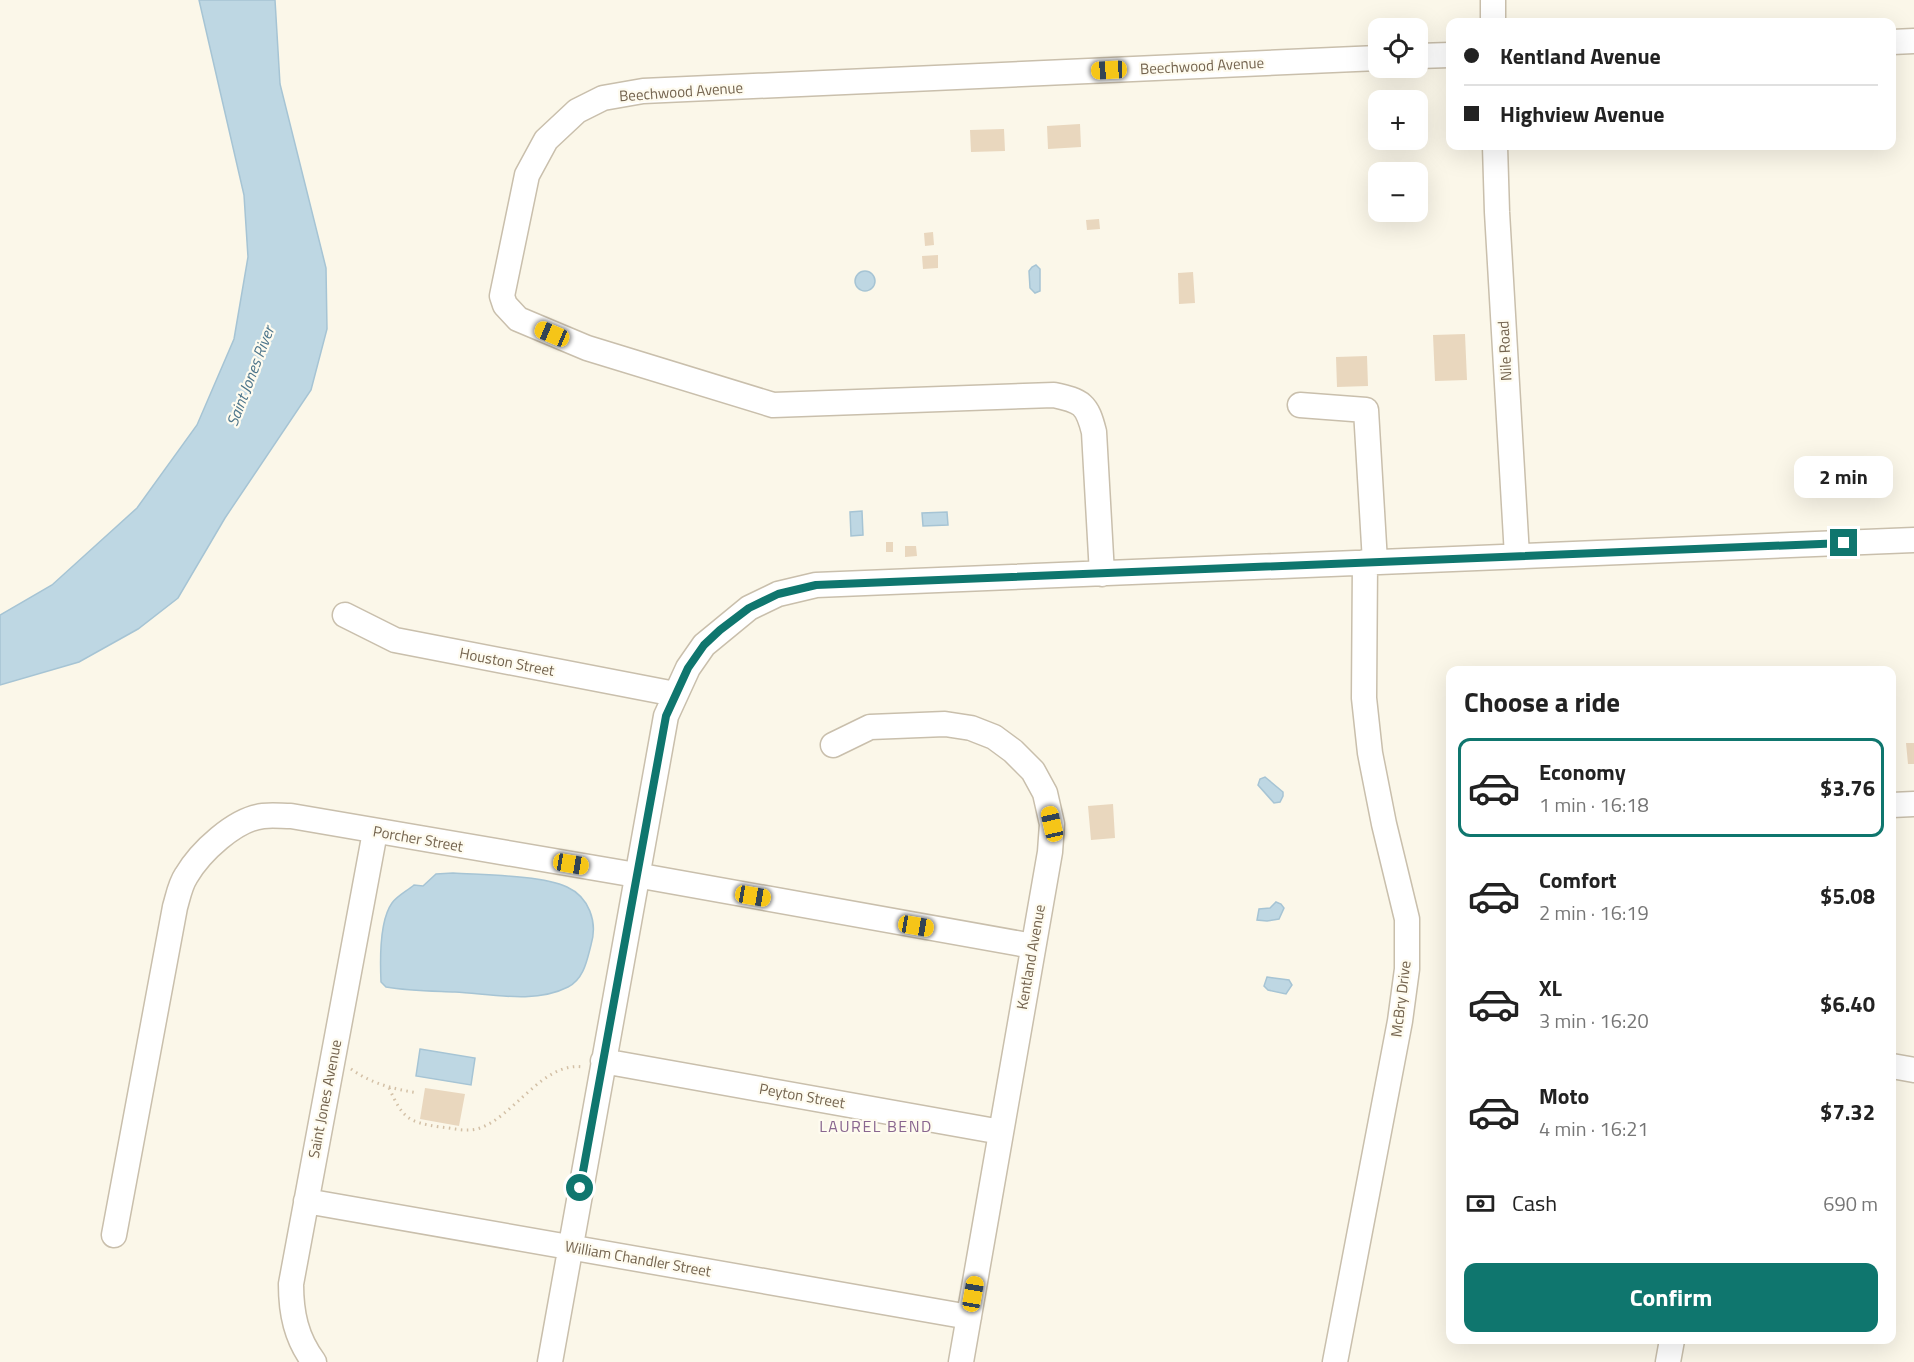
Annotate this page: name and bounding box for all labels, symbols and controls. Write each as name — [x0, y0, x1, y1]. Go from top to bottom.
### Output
map controls — [1368, 18, 1428, 222]
button: locate — [1368, 18, 1428, 78]
text: Kentland Avenue — [1500, 39, 1661, 73]
street label: Beechwood Avenue — [1139, 51, 1265, 80]
car — [1091, 60, 1127, 80]
street label: Beechwood Avenue — [618, 76, 744, 107]
button: + — [1368, 90, 1428, 150]
text: Highview Avenue — [1500, 97, 1665, 131]
button: − — [1368, 162, 1428, 222]
car — [532, 319, 572, 349]
street label: Nile Road — [1491, 320, 1518, 382]
water label: Saint Jones River — [220, 321, 281, 430]
callout: 2 min — [1794, 456, 1894, 498]
text: 2 min — [1819, 461, 1868, 492]
route end — [1830, 529, 1857, 556]
street label: Houston Street — [458, 641, 557, 682]
text: Choose a ride — [1464, 681, 1620, 722]
text: Economy — [1539, 755, 1626, 789]
icon: car — [1467, 761, 1521, 815]
text: $3.76 — [1820, 771, 1875, 805]
text: 1 min · 16:18 — [1539, 789, 1649, 820]
car — [1039, 804, 1065, 844]
street label: Porcher Street — [371, 819, 466, 858]
car — [552, 852, 590, 876]
text: Comfort — [1539, 863, 1617, 897]
icon: car — [1467, 869, 1521, 923]
text: $5.08 — [1820, 879, 1875, 913]
car — [734, 884, 772, 908]
text: 2 min · 16:19 — [1539, 897, 1649, 928]
street label: Kentland Avenue — [1010, 903, 1051, 1011]
car — [897, 914, 935, 938]
street label: McBry Drive — [1384, 959, 1417, 1038]
text: XL — [1539, 971, 1562, 1005]
icon: car — [1467, 977, 1521, 1031]
text: $6.40 — [1820, 987, 1875, 1021]
text: 3 min · 16:20 — [1539, 1005, 1649, 1036]
street label: Saint Jones Avenue — [302, 1038, 347, 1160]
street label: Peyton Street — [757, 1077, 848, 1114]
text: Moto — [1539, 1079, 1589, 1113]
icon: car — [1467, 1085, 1521, 1139]
text: $7.32 — [1820, 1095, 1875, 1129]
text: 4 min · 16:21 — [1539, 1113, 1649, 1144]
district label: LAUREL BEND — [819, 1114, 933, 1138]
route start — [566, 1174, 593, 1201]
text: Cash — [1512, 1186, 1557, 1220]
icon: cash — [1464, 1187, 1497, 1220]
text: 690 m — [1823, 1188, 1878, 1219]
street label: William Chandler Street — [563, 1234, 714, 1283]
button: Confirm — [1464, 1263, 1878, 1332]
car — [961, 1275, 985, 1313]

